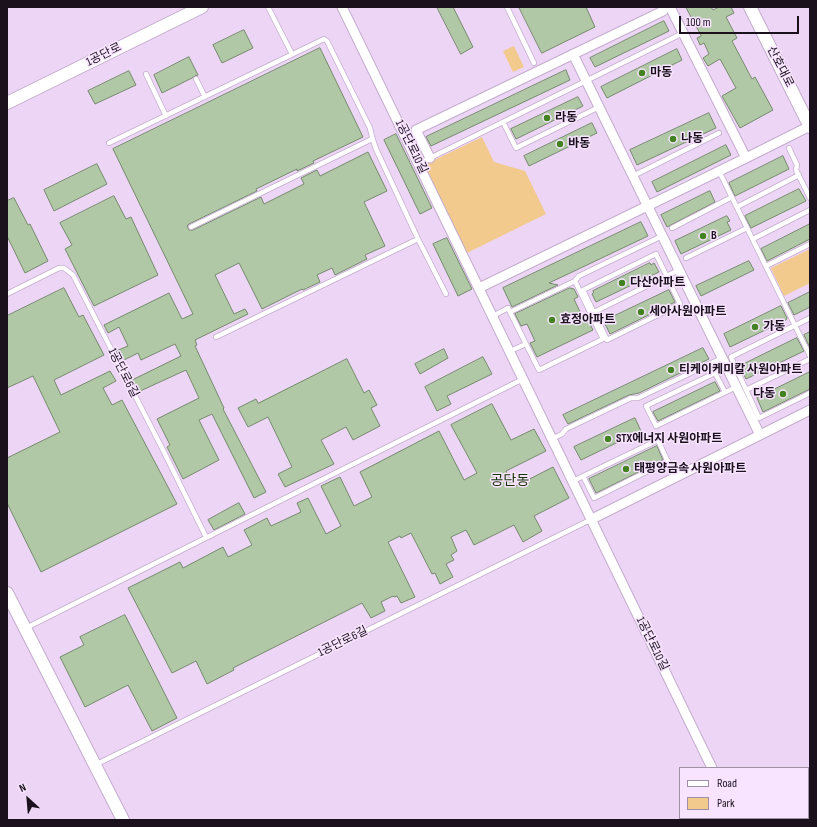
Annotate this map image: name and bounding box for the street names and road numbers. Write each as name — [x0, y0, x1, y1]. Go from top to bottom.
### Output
street label: 1공단로 — [84, 40, 124, 70]
street label: 산호대로 — [764, 44, 796, 90]
street label: 1공단로10길 — [392, 118, 430, 176]
street label: 1공단로6길 — [104, 346, 142, 400]
street label: 1공단로10길 — [633, 615, 671, 673]
street label: 1공단로6길 — [316, 624, 370, 660]

